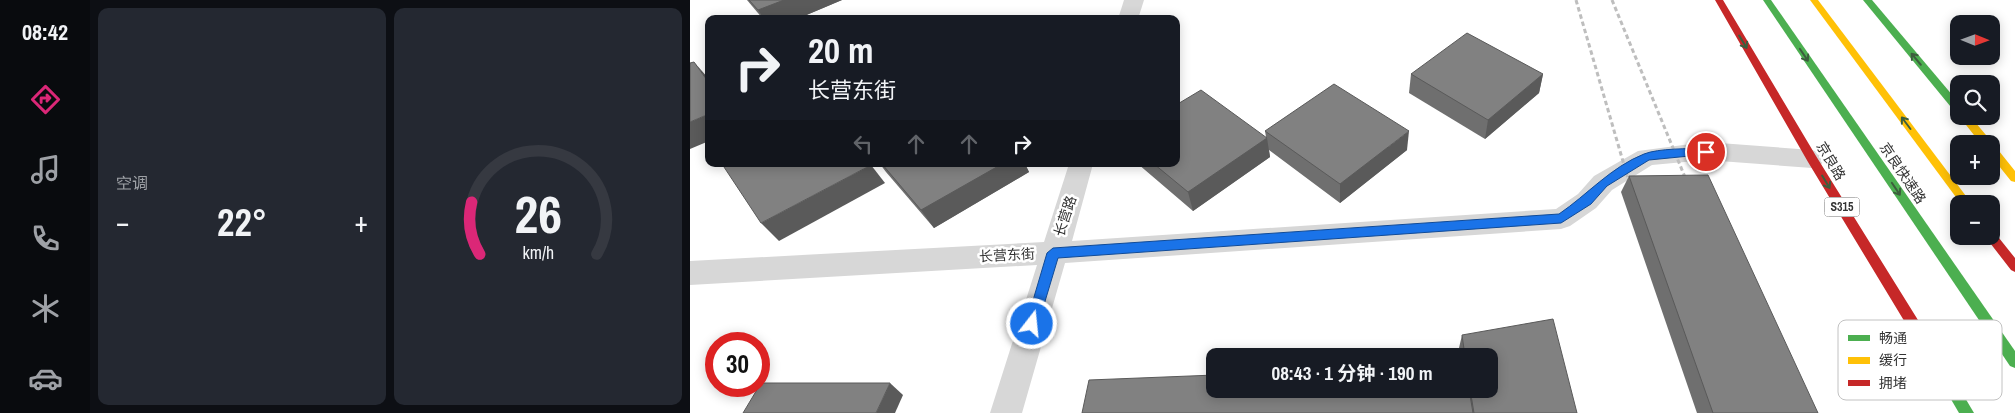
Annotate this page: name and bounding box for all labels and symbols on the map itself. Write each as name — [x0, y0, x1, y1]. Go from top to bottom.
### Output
north arrow — [1950, 15, 2000, 65]
one-way arrow — [1739, 34, 1749, 49]
one-way arrow — [1799, 47, 1809, 61]
one-way arrow — [1911, 53, 1922, 66]
one-way arrow — [1901, 117, 1912, 130]
pin — [1685, 131, 1727, 173]
street label: 京良路 — [1812, 138, 1850, 184]
street label: 京良快速路 — [1876, 139, 1930, 207]
one-way arrow — [1822, 174, 1832, 188]
one-way arrow — [1891, 182, 1901, 196]
street label: 长营路 — [1050, 193, 1080, 239]
road number: S315 — [1824, 198, 1860, 216]
street label: 长营东街 — [979, 245, 1035, 265]
position arrow — [1005, 297, 1057, 349]
legend — [1838, 320, 2002, 400]
text: 畅通 — [1879, 329, 1907, 347]
speed limit sign: 30 — [705, 332, 770, 397]
text: 缓行 — [1879, 351, 1907, 369]
text: 拥堵 — [1879, 374, 1907, 392]

